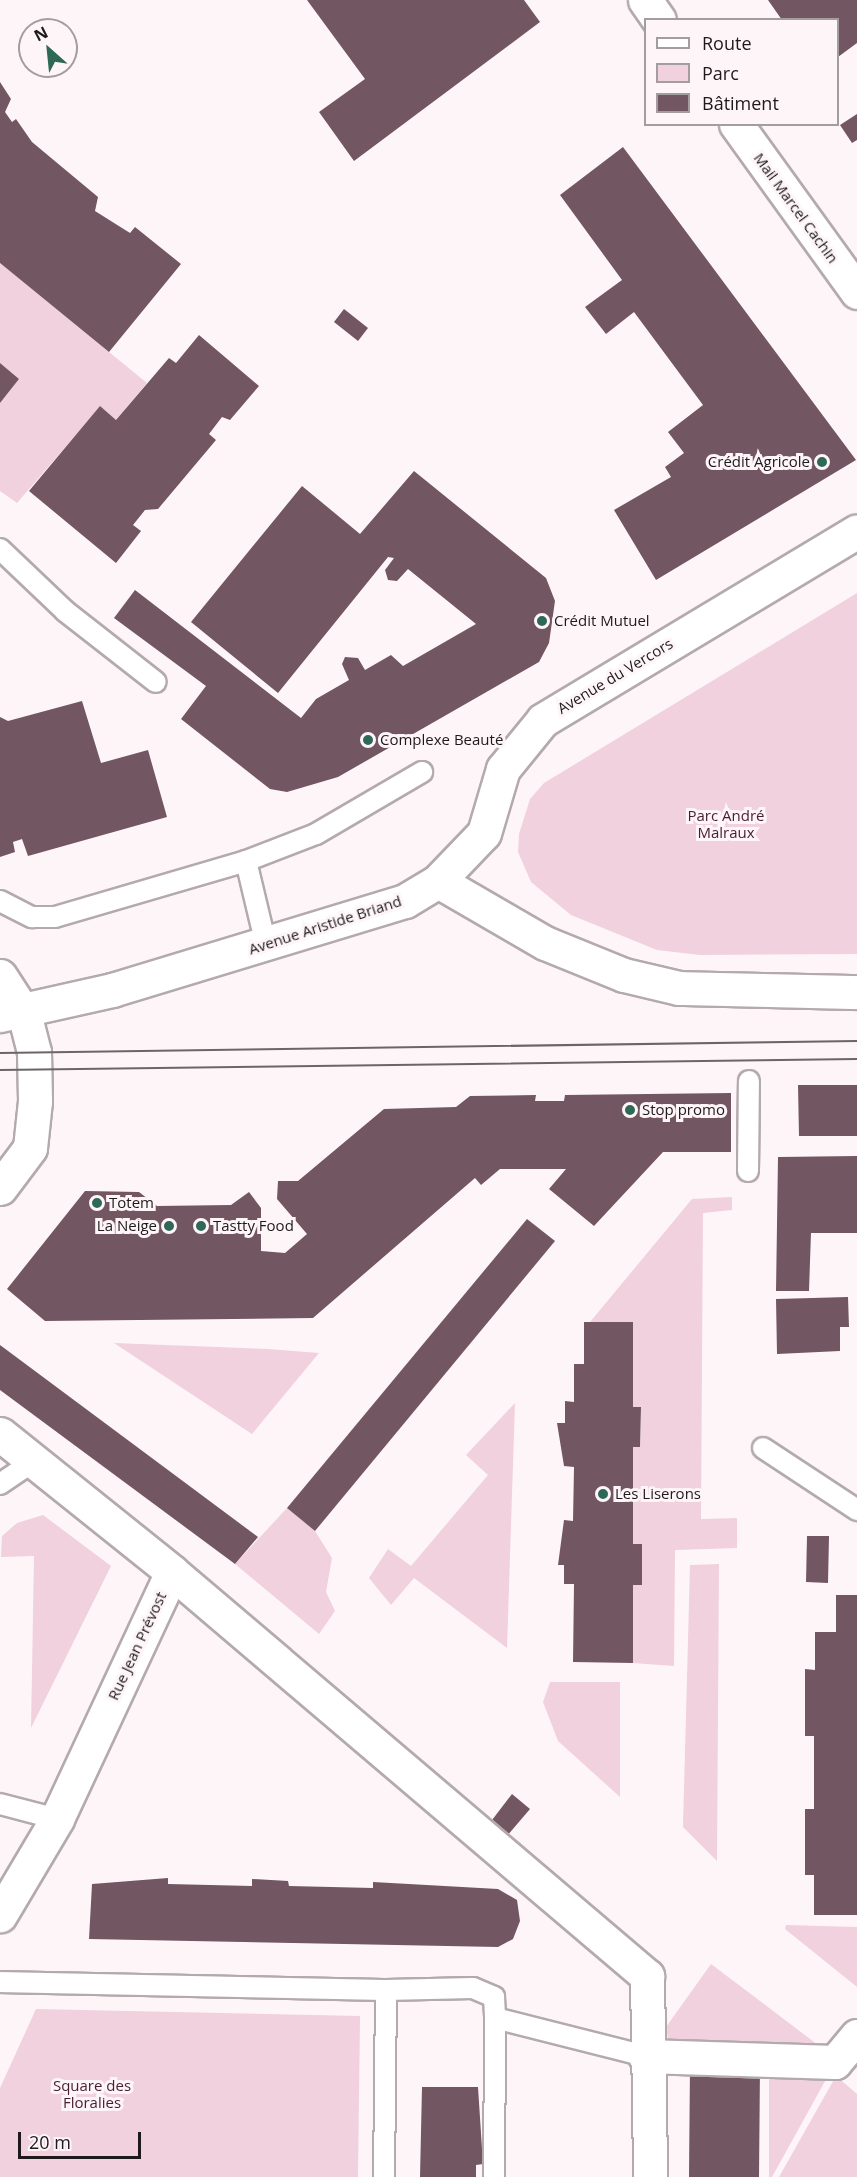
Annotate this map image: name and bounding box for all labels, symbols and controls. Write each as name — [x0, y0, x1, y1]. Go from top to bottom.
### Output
north arrow — [18, 18, 78, 78]
legend — [644, 18, 839, 126]
text: N — [30, 21, 52, 47]
text: Route — [702, 31, 752, 55]
text: Parc — [702, 61, 739, 85]
text: Bâtiment — [702, 91, 779, 115]
street label: Mail Marcel Cachin — [750, 149, 842, 267]
place label: Crédit Agricole — [708, 453, 810, 471]
marker: Crédit Agricole — [815, 455, 829, 469]
place label: Crédit Mutuel — [554, 612, 650, 630]
marker: Crédit Mutuel — [535, 614, 549, 628]
street label: Avenue du Vercors — [554, 634, 676, 718]
place label: Complexe Beauté — [380, 731, 503, 749]
marker: Complexe Beauté — [361, 733, 375, 747]
park label: Parc André Malraux — [688, 806, 764, 841]
street label: Avenue Aristide Briand — [246, 892, 404, 958]
place label: Stop promo — [642, 1101, 725, 1119]
marker: Stop promo — [623, 1103, 637, 1117]
place label: Totem — [109, 1194, 154, 1212]
marker: Totem — [90, 1196, 104, 1210]
place label: La Neige — [97, 1217, 157, 1235]
place label: Tastty Food — [213, 1217, 294, 1235]
marker: La Neige — [162, 1219, 176, 1233]
marker: Tastty Food — [194, 1219, 208, 1233]
place label: Les Liserons — [615, 1485, 701, 1503]
marker: Les Liserons — [596, 1487, 610, 1501]
street label: Rue Jean Prévost — [104, 1589, 170, 1703]
park label: Square des Floralies — [53, 2076, 131, 2111]
scale bar — [21, 2120, 144, 2158]
text: 20 m — [29, 2130, 71, 2154]

